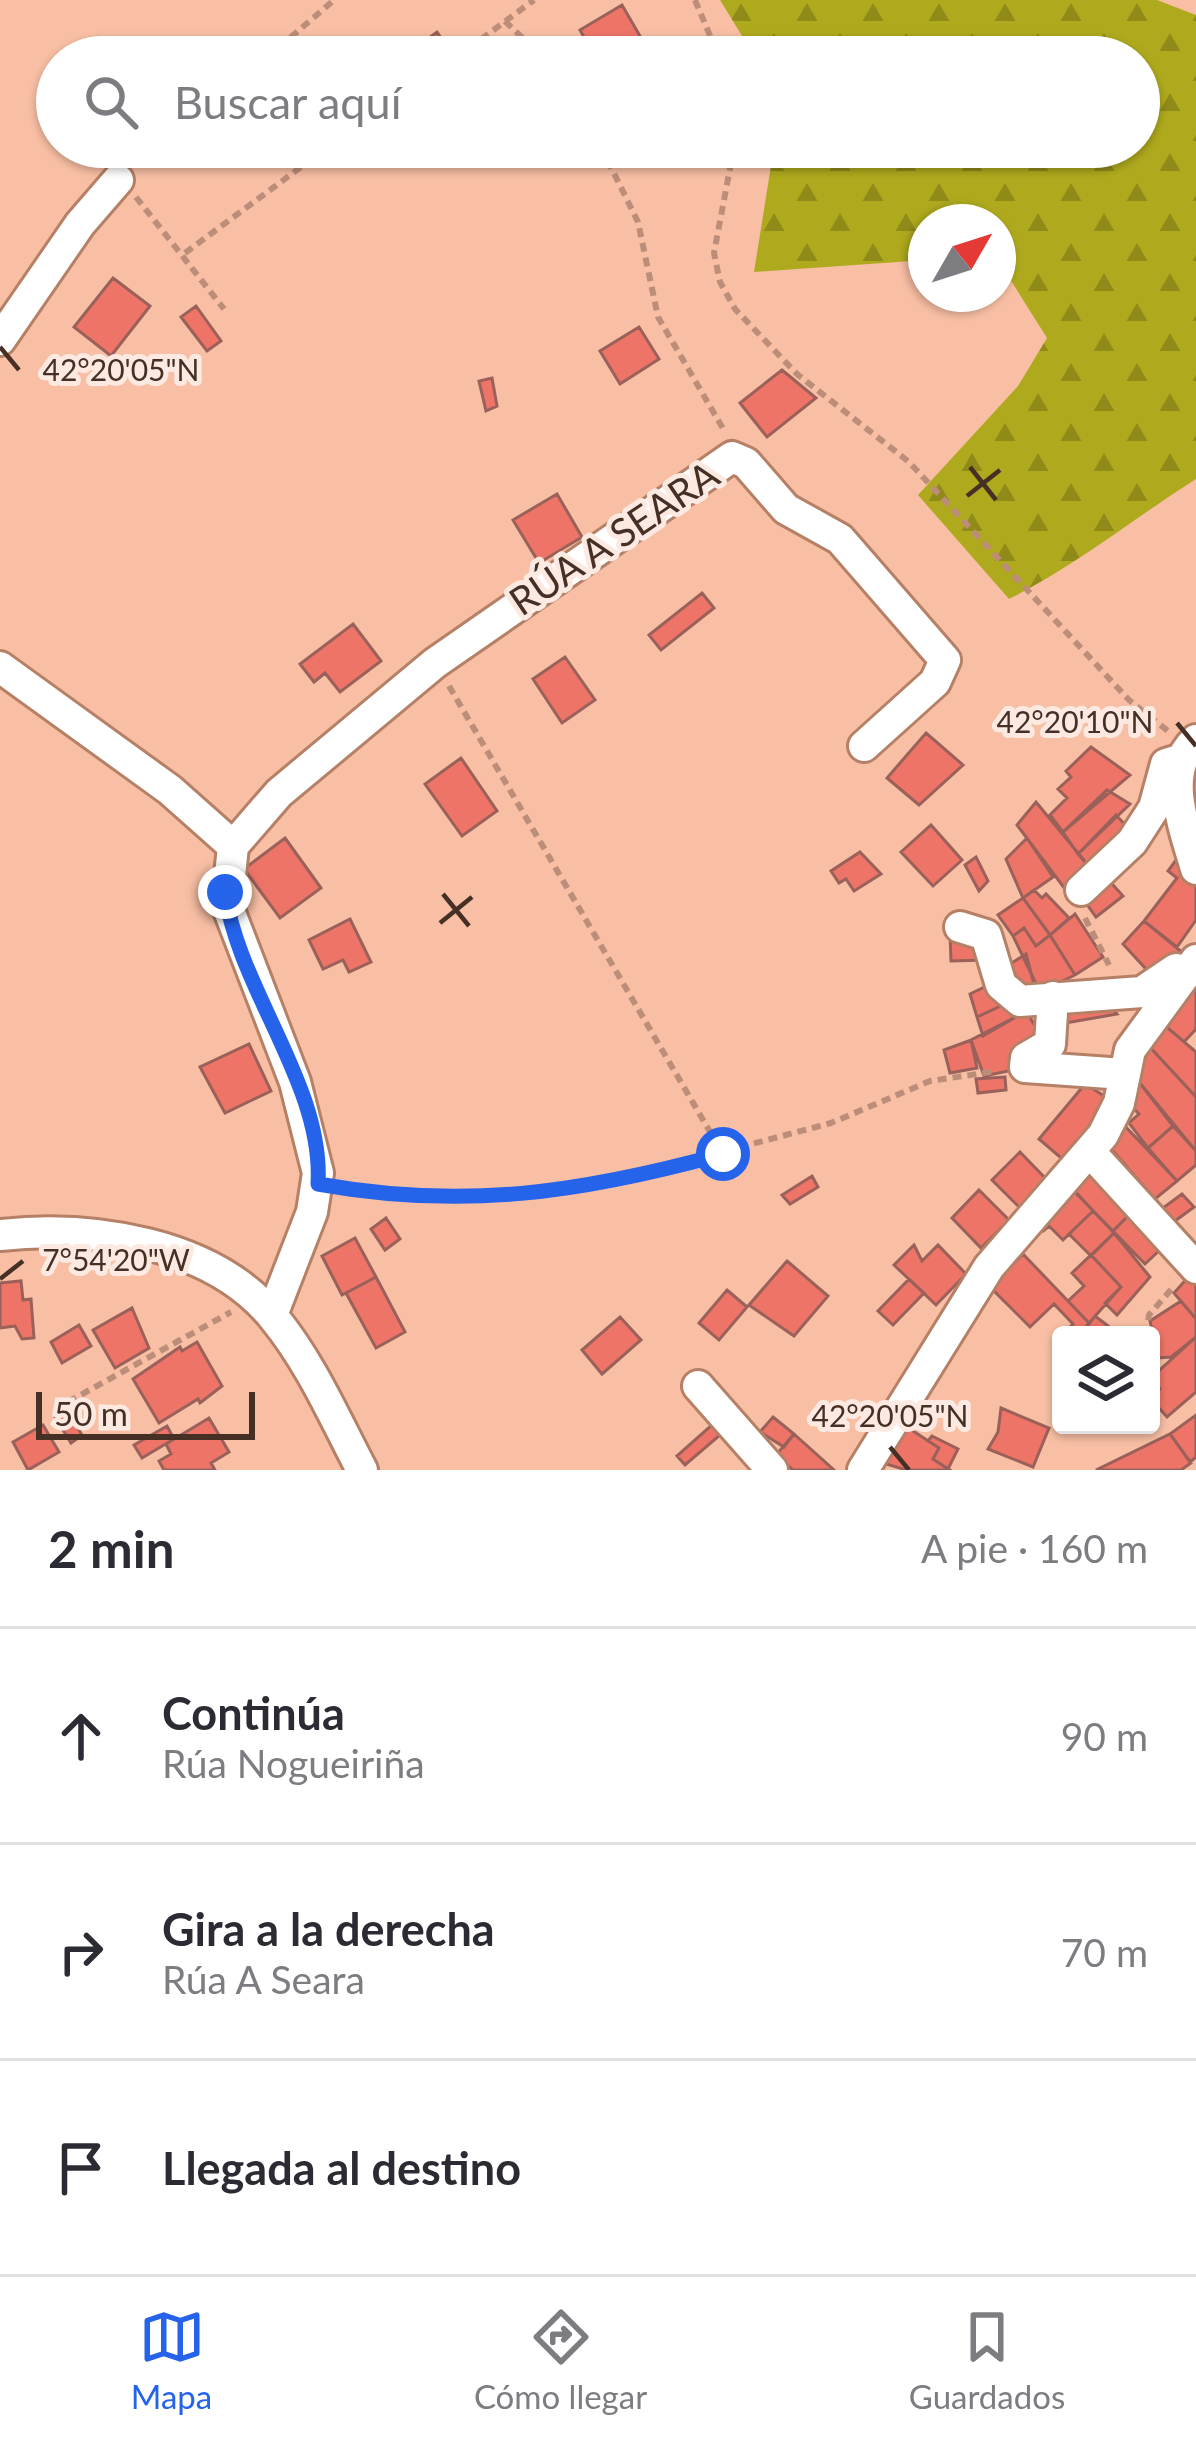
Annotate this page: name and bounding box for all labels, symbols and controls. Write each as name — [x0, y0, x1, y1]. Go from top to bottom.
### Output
search box — [36, 36, 1160, 168]
icon: search — [78, 69, 144, 135]
text: Buscar aquí — [174, 75, 401, 129]
north arrow — [908, 204, 1016, 312]
text: 42°20'05"N — [43, 351, 199, 387]
street label: RÚA A SEARA — [500, 450, 727, 624]
text: 42°20'10"N — [997, 703, 1153, 739]
route end — [198, 865, 252, 919]
route start — [696, 1127, 750, 1181]
text: 7°54'20"W — [42, 1241, 190, 1277]
map controls — [1052, 1326, 1160, 1434]
button: layers — [1052, 1326, 1160, 1434]
scale bar — [36, 1386, 255, 1439]
text: 50 m — [54, 1393, 128, 1433]
text: 42°20'05"N — [812, 1397, 968, 1433]
text: 2 min — [48, 1518, 174, 1579]
text: A pie · 160 m — [921, 1525, 1148, 1571]
text: Continúa — [162, 1686, 345, 1740]
icon: ahead — [48, 1703, 114, 1769]
text: 90 m — [1061, 1713, 1148, 1759]
text: Rúa Nogueiriña — [162, 1740, 425, 1786]
text: Gira a la derecha — [162, 1902, 495, 1956]
icon: right — [48, 1919, 114, 1985]
text: 70 m — [1061, 1929, 1148, 1975]
text: Rúa A Seara — [162, 1956, 365, 2002]
icon: arrive — [48, 2135, 114, 2201]
text: Llegada al destino — [162, 2141, 521, 2195]
tab: Mapa — [131, 2304, 212, 2416]
tab: Cómo llegar — [474, 2304, 647, 2416]
tab: Guardados — [909, 2304, 1065, 2416]

